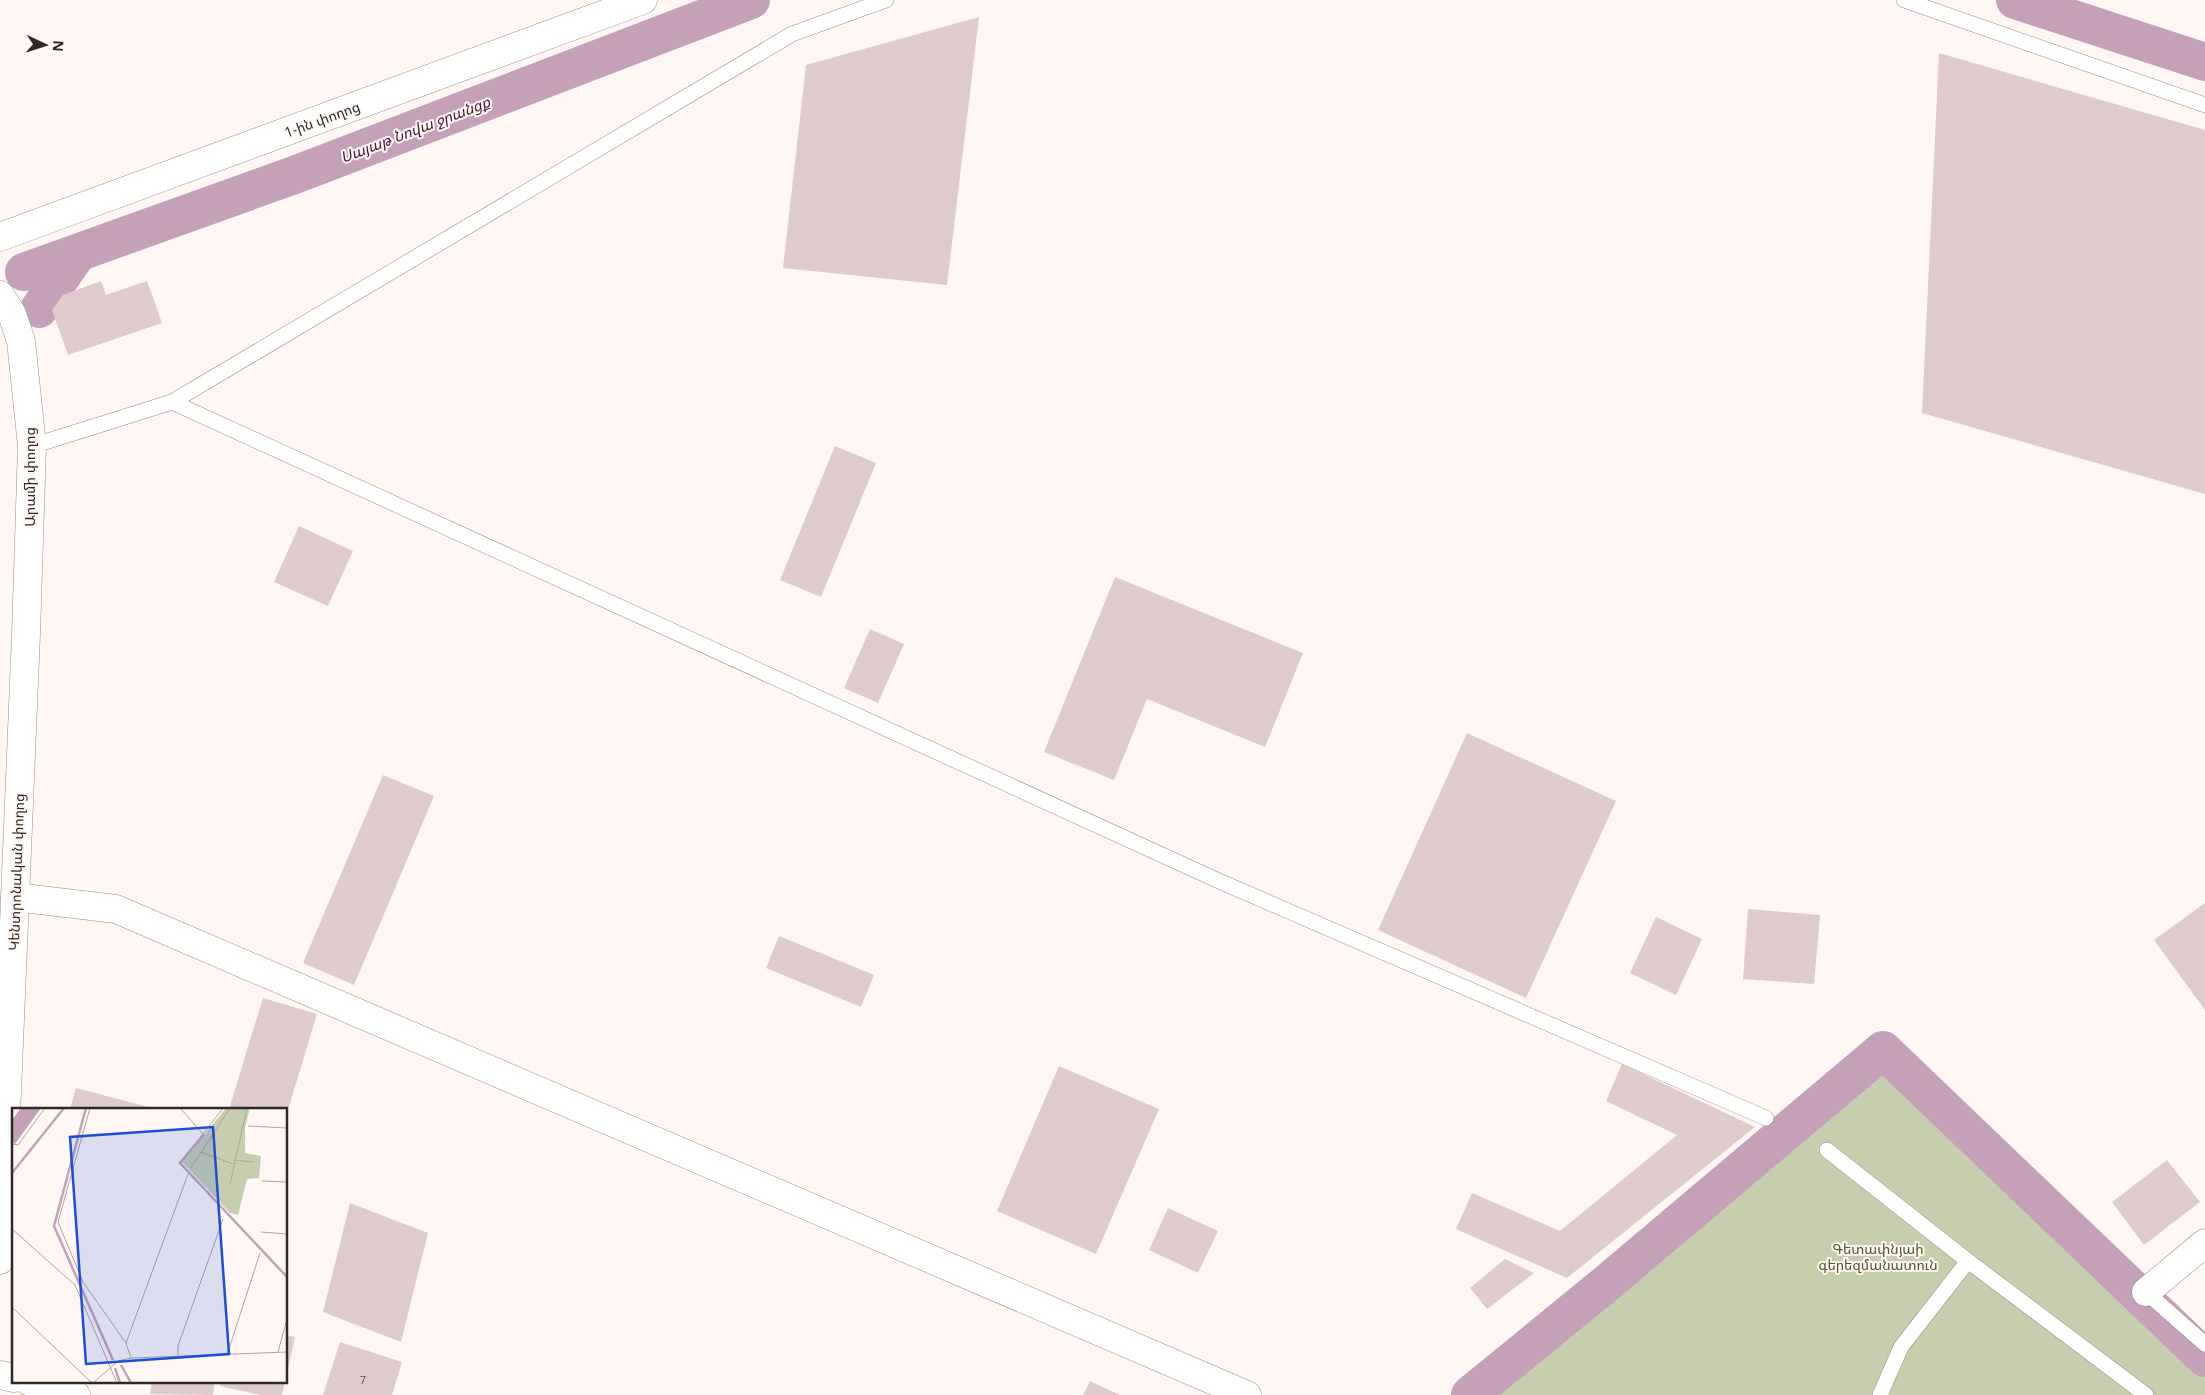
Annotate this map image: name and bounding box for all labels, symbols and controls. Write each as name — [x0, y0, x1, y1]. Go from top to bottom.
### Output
north arrow — [20, 20, 70, 70]
text: N — [49, 40, 68, 52]
water label: Սայաթ Նովա ջրանցք — [337, 91, 494, 167]
street label: 1-ին փողոց — [282, 97, 362, 141]
street label: Արամի փողոց — [20, 427, 39, 527]
street label: Կենտրոնական փողոց — [4, 793, 28, 951]
inset map — [12, 1108, 288, 1382]
park label: Գետափնյաի գերեզմանատուն — [1818, 1239, 1938, 1274]
house number: 7 — [360, 1372, 366, 1387]

